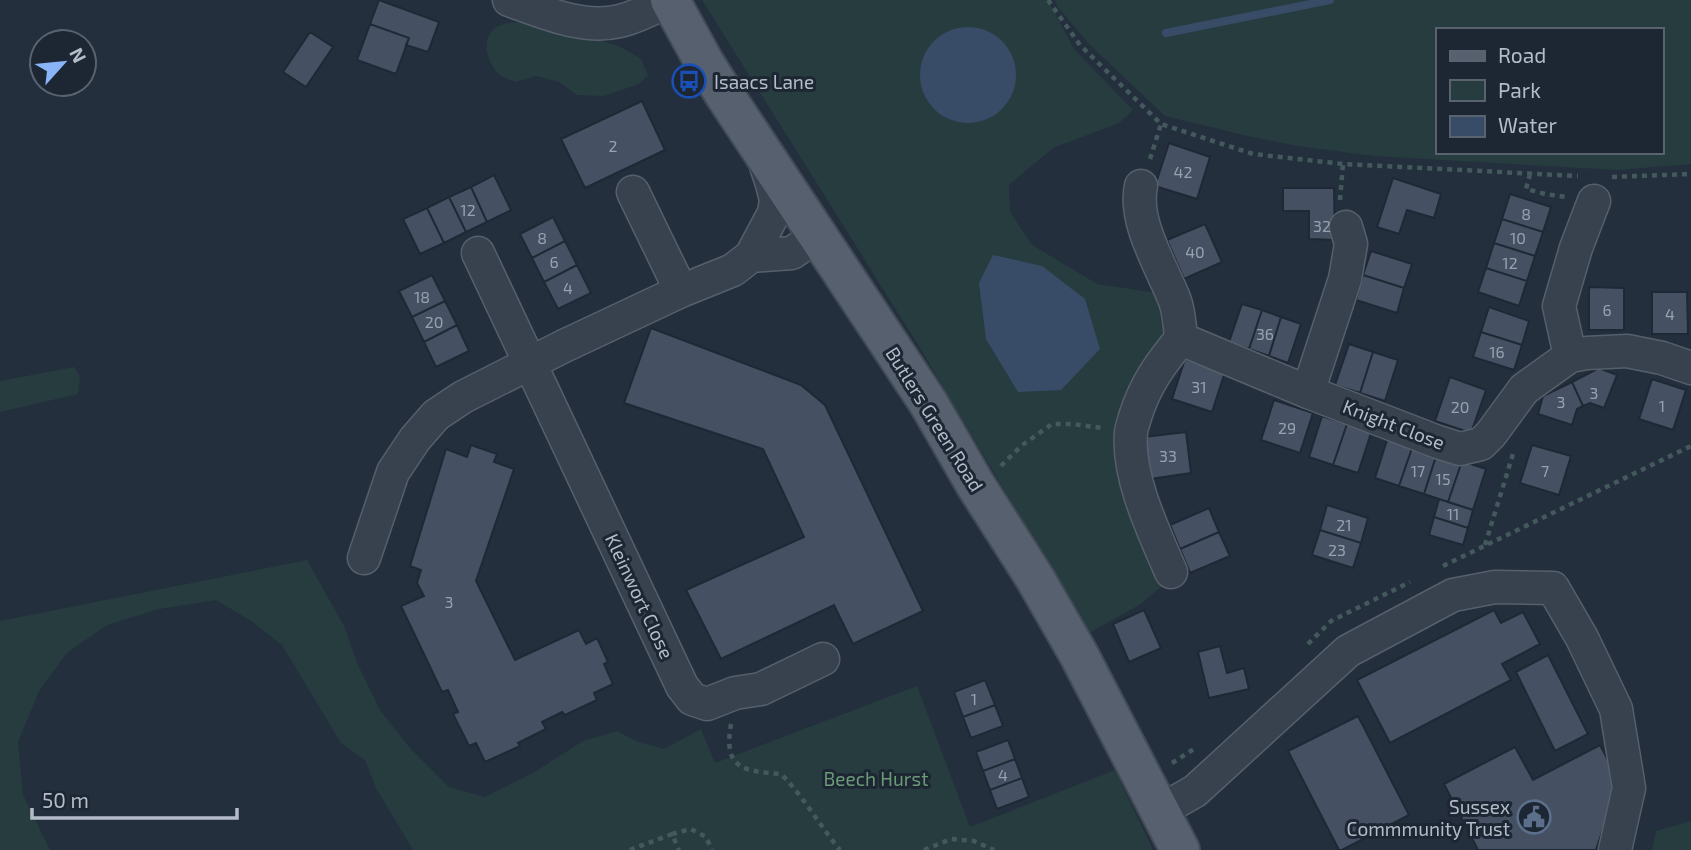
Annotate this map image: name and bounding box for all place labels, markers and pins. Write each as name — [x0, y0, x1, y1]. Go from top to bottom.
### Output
bus stop icon: Isaacs Lane — [670, 62, 708, 100]
place label: Isaacs Lane — [714, 70, 814, 93]
place label: Sussex Commmunity Trust — [1347, 795, 1510, 840]
public building icon: Sussex Commmunity Trust — [1515, 798, 1553, 836]

